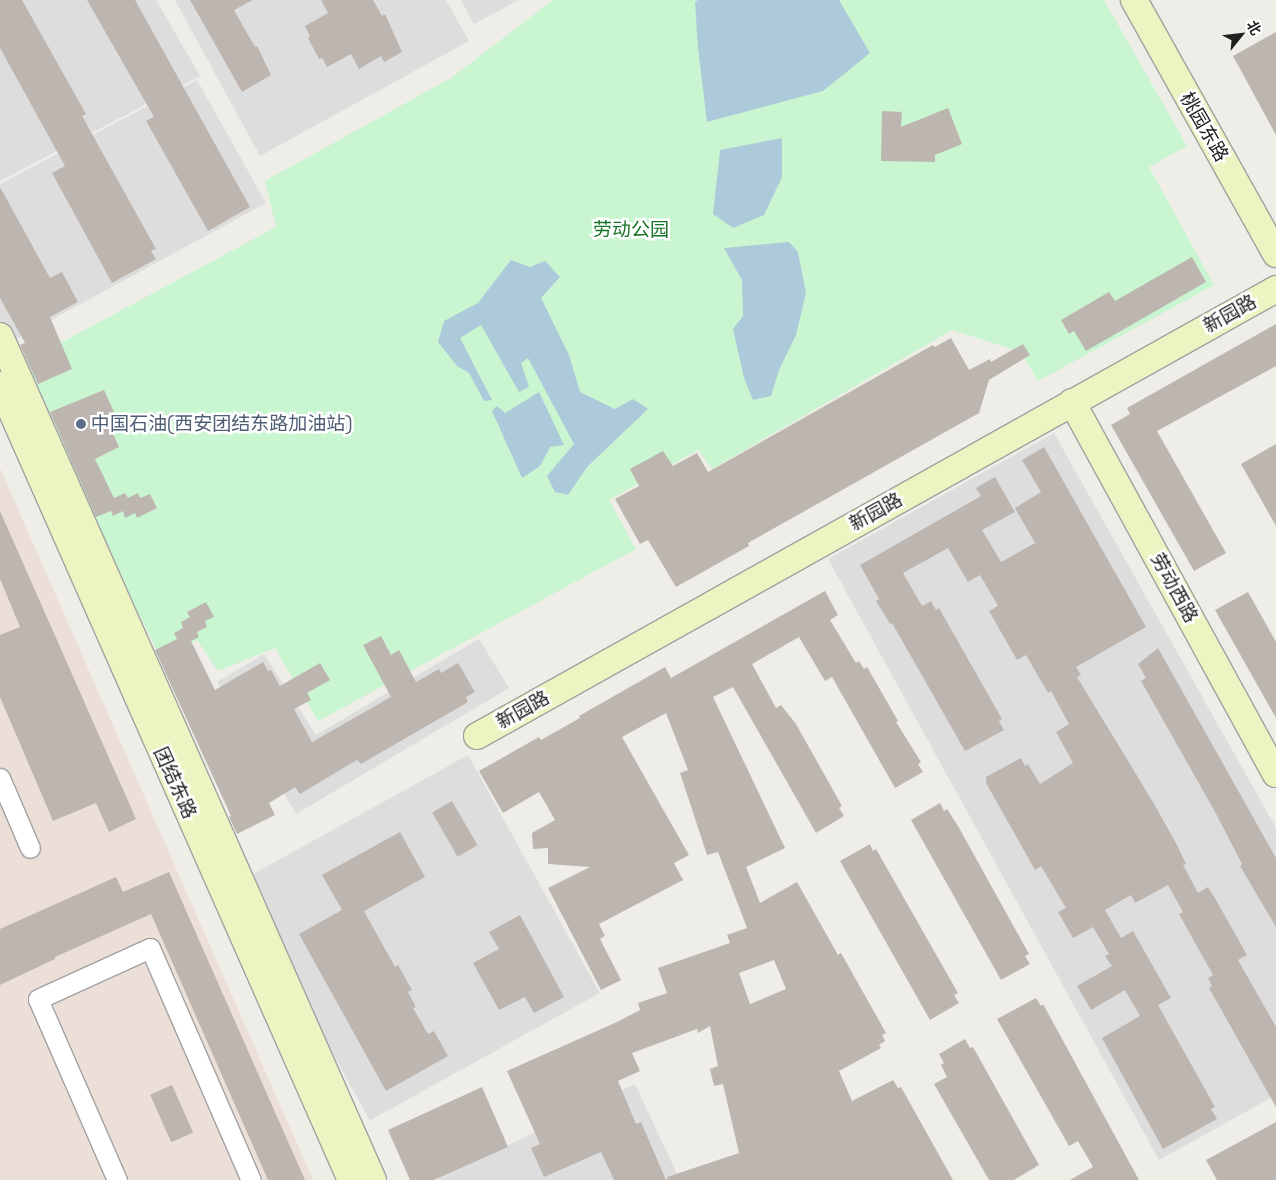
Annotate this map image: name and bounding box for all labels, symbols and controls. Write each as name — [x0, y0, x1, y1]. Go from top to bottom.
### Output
north arrow — [1216, 10, 1266, 60]
text: 北 — [1243, 17, 1265, 38]
street label: 桃园东路 — [1175, 88, 1233, 166]
park label: 劳动公园 — [593, 219, 669, 241]
street label: 新园路 — [1200, 290, 1260, 338]
place label: 中国石油(西安团结东路加油站) — [91, 413, 352, 435]
marker: 中国石油(西安团结东路加油站) — [75, 418, 87, 430]
street label: 新园路 — [846, 488, 906, 536]
street label: 劳动西路 — [1146, 549, 1202, 627]
street label: 新园路 — [493, 686, 553, 734]
street label: 团结东路 — [149, 744, 201, 822]

